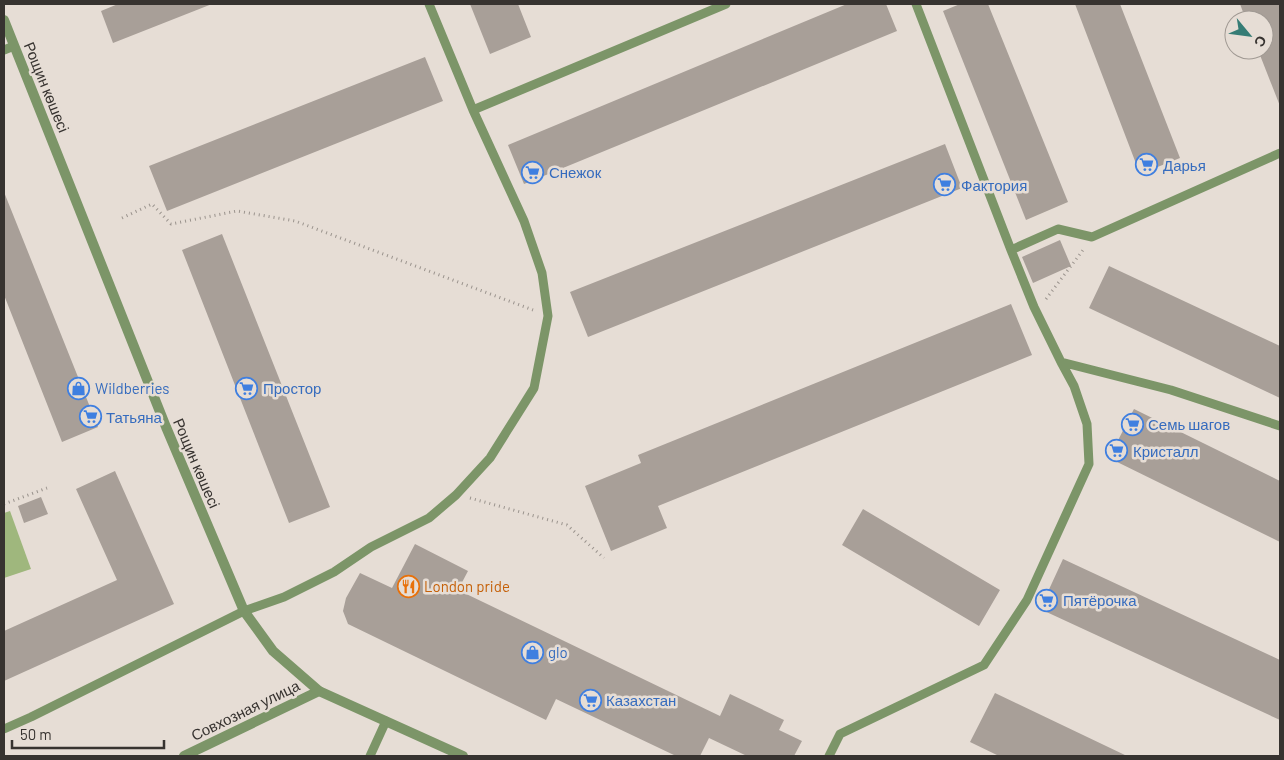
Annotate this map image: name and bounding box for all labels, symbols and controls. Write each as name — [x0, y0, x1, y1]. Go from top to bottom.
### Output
north arrow — [1224, 10, 1274, 60]
text: С — [1251, 33, 1271, 50]
street label: Рощин көшесі — [21, 39, 73, 135]
supermarket icon: Дарья — [1135, 153, 1159, 177]
place label: Дарья — [1163, 156, 1206, 174]
supermarket icon: Снежок — [521, 160, 545, 184]
place label: Снежок — [549, 163, 602, 181]
supermarket icon: Фактория — [933, 173, 957, 197]
place label: Фактория — [961, 176, 1027, 194]
shop icon: Wildberries — [67, 376, 91, 400]
supermarket icon: Простор — [235, 376, 259, 400]
place label: Wildberries — [95, 379, 170, 397]
place label: Простор — [263, 379, 321, 397]
supermarket icon: Татьяна — [78, 405, 102, 429]
place label: Татьяна — [106, 408, 163, 426]
supermarket icon: Семь шагов — [1120, 412, 1144, 436]
street label: Рощин көшесі — [170, 415, 224, 511]
place label: Семь шагов — [1148, 415, 1230, 433]
supermarket icon: Кристалл — [1105, 439, 1129, 463]
place label: Кристалл — [1133, 442, 1199, 460]
restaurant icon: London pride — [396, 574, 420, 598]
place label: London pride — [424, 577, 510, 595]
supermarket icon: Пятёрочка — [1035, 588, 1059, 612]
place label: Пятёрочка — [1063, 591, 1137, 609]
shop icon: glo — [520, 640, 544, 664]
place label: glo — [548, 643, 568, 661]
street label: Совхозная улица — [188, 676, 303, 744]
supermarket icon: Казахстан — [578, 688, 602, 712]
place label: Казахстан — [606, 691, 676, 709]
scale bar — [12, 718, 165, 750]
text: 50 m — [20, 725, 52, 743]

